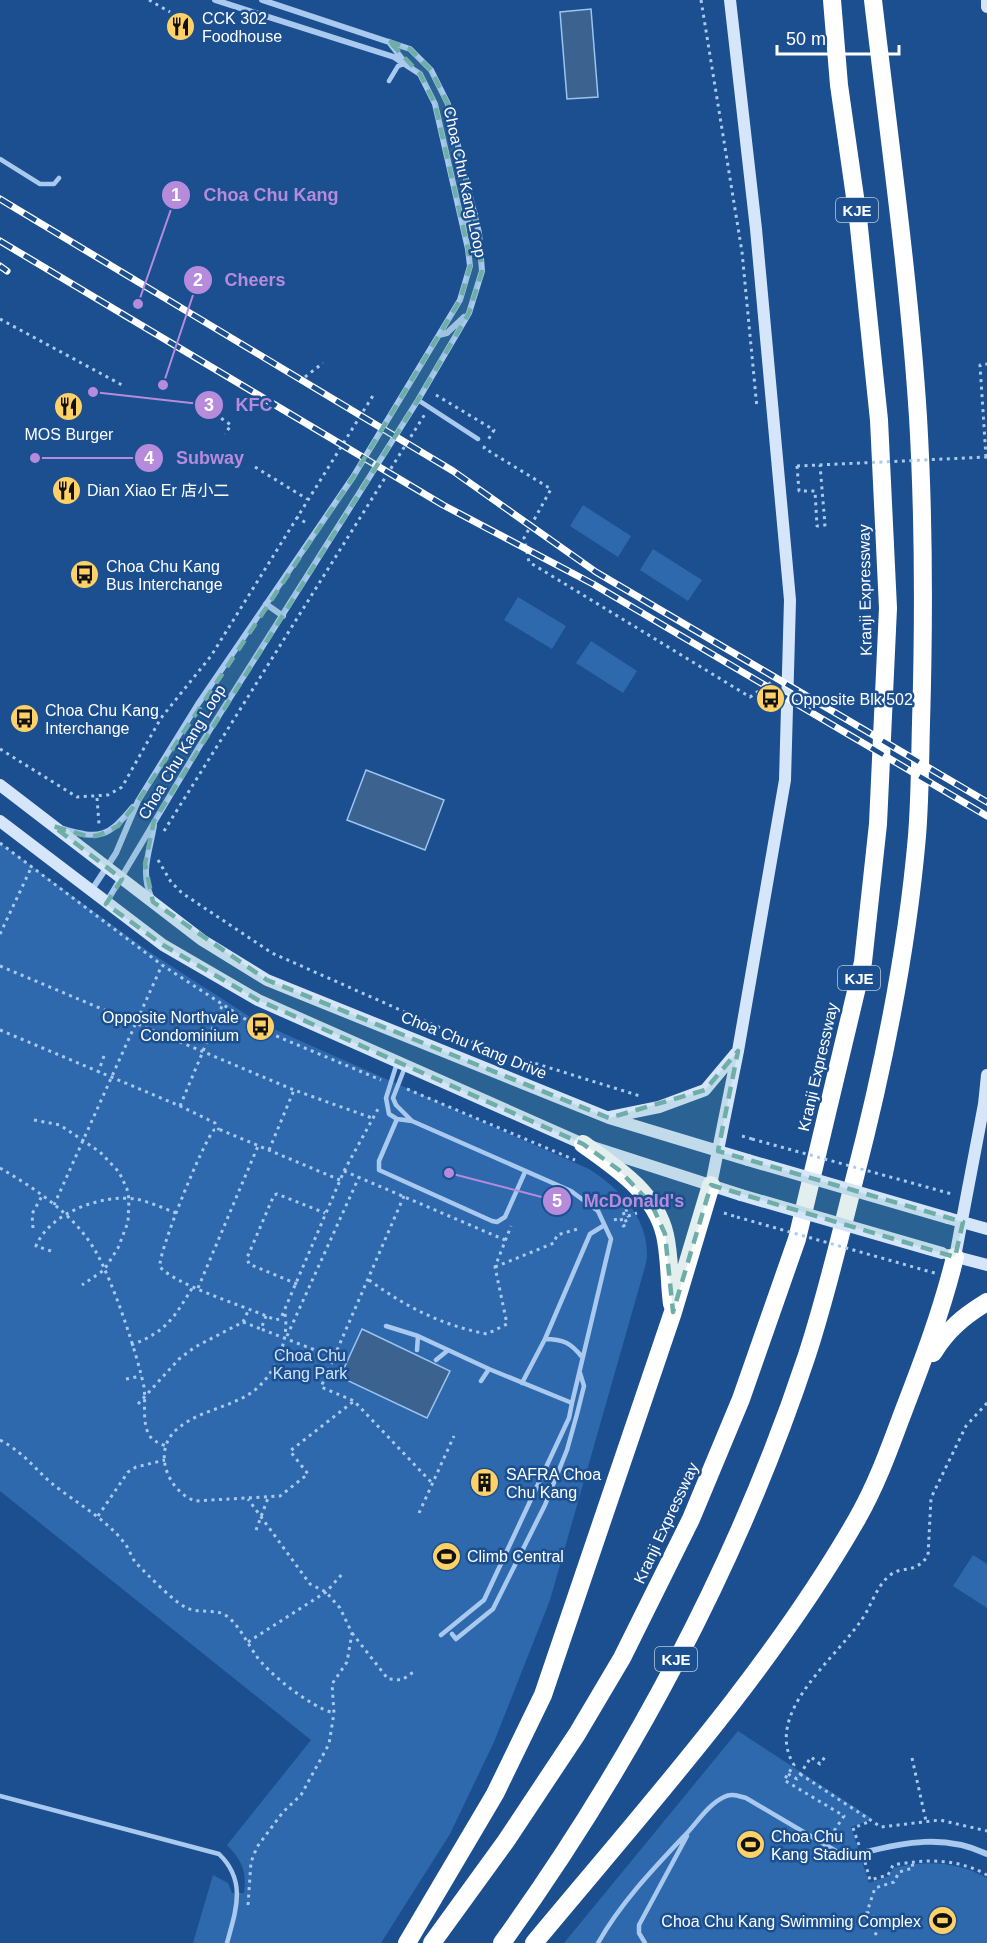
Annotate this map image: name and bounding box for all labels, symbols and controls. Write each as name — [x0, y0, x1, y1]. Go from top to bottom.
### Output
place label: CCK 302 Foodhouse — [202, 10, 282, 45]
restaurant icon: CCK 302 Foodhouse — [165, 11, 197, 43]
scale bar — [777, 18, 898, 56]
text: 50 m — [786, 29, 826, 49]
street label: Choa Chu Kang Loop — [441, 105, 489, 259]
callout: Choa Chu Kang — [161, 177, 350, 213]
text: 1 — [171, 185, 181, 205]
text: Choa Chu Kang — [204, 185, 339, 205]
road number: KJE — [836, 198, 878, 222]
callout: Cheers — [183, 262, 298, 298]
text: 2 — [193, 270, 203, 290]
text: Cheers — [224, 270, 286, 290]
callout: KFC — [194, 387, 285, 423]
restaurant icon: MOS Burger — [53, 390, 85, 422]
text: 3 — [204, 395, 214, 415]
text: KFC — [236, 395, 273, 415]
place label: MOS Burger — [25, 426, 114, 443]
callout: Subway — [134, 440, 256, 476]
text: 4 — [144, 448, 154, 468]
text: Subway — [176, 448, 244, 468]
restaurant icon: Dian Xiao Er 店小二 — [50, 474, 82, 506]
place label: Dian Xiao Er 店小二 — [87, 482, 229, 499]
street label: Kranji Expressway — [855, 524, 875, 656]
place label: Choa Chu Kang Bus Interchange — [106, 558, 223, 593]
bus stop icon: Choa Chu Kang Bus Interchange — [69, 559, 101, 591]
street label: Choa Chu Kang Loop — [135, 682, 229, 822]
bus stop icon: Opposite Blk 502 — [754, 683, 786, 715]
place label: Opposite Blk 502 — [791, 691, 913, 708]
place label: Choa Chu Kang Interchange — [45, 702, 159, 737]
bus stop icon: Choa Chu Kang Interchange — [8, 703, 40, 735]
road number: KJE — [838, 966, 880, 990]
street label: Kranji Expressway — [795, 1001, 841, 1133]
street label: Choa Chu Kang Drive — [399, 1008, 549, 1082]
place label: Opposite Northvale Condominium — [102, 1009, 239, 1044]
bus stop icon: Opposite Northvale Condominium — [244, 1010, 276, 1042]
callout: McDonald's — [542, 1183, 697, 1219]
text: 5 — [552, 1191, 562, 1211]
text: McDonald's — [584, 1191, 684, 1211]
park label: Choa Chu Kang Park — [273, 1347, 348, 1382]
street label: Kranji Expressway — [630, 1460, 702, 1586]
place label: SAFRA Choa Chu Kang — [506, 1466, 601, 1501]
building icon: SAFRA Choa Chu Kang — [469, 1467, 501, 1499]
sports icon: Climb Central — [430, 1540, 462, 1572]
place label: Climb Central — [467, 1548, 564, 1565]
road number: KJE — [655, 1647, 697, 1671]
place label: Choa Chu Kang Stadium — [771, 1828, 872, 1863]
sports icon: Choa Chu Kang Stadium — [734, 1829, 766, 1861]
sports icon: Choa Chu Kang Swimming Complex — [926, 1905, 958, 1937]
place label: Choa Chu Kang Swimming Complex — [661, 1913, 921, 1930]

